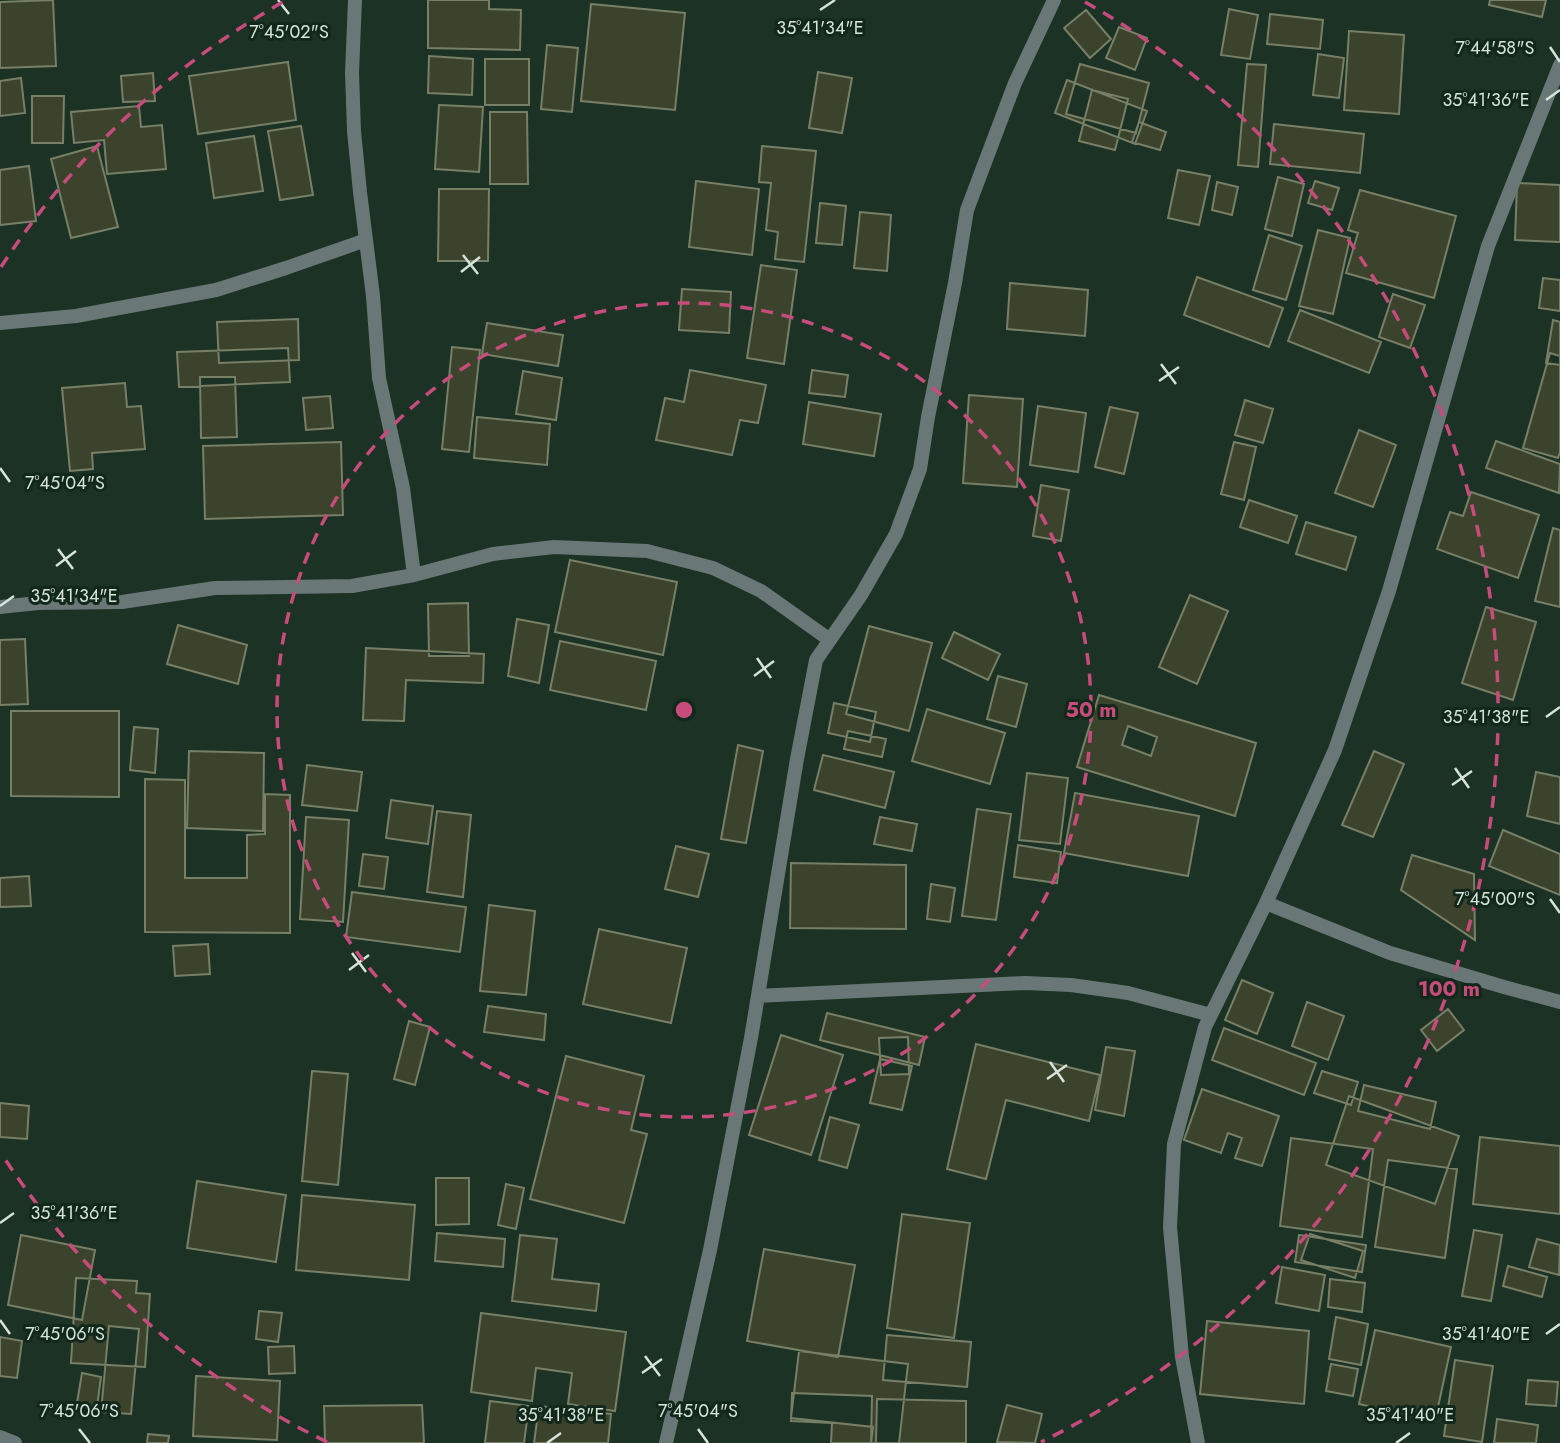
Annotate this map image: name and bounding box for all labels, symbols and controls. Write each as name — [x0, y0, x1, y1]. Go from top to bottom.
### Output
text: 35°41'34"E — [776, 15, 864, 41]
text: 7°45'02"S — [249, 19, 329, 45]
text: 7°44'58"S — [1456, 35, 1535, 61]
text: 35°41'36"E — [1442, 87, 1530, 113]
text: 7°45'04"S — [25, 470, 105, 496]
text: 35°41'34"E — [30, 583, 118, 609]
text: 50 m — [1066, 695, 1116, 725]
centre of rings — [672, 698, 696, 722]
text: 35°41'38"E — [1443, 704, 1529, 730]
text: 7°45'00"S — [1455, 886, 1535, 912]
text: 100 m — [1418, 974, 1480, 1004]
text: 35°41'36"E — [30, 1200, 118, 1226]
text: 7°45'06"S — [25, 1321, 105, 1347]
text: 35°41'40"E — [1442, 1321, 1530, 1347]
text: 7°45'06"S — [39, 1398, 119, 1424]
text: 7°45'04"S — [658, 1398, 738, 1424]
text: 35°41'38"E — [518, 1402, 604, 1428]
text: 35°41'40"E — [1366, 1402, 1454, 1428]

